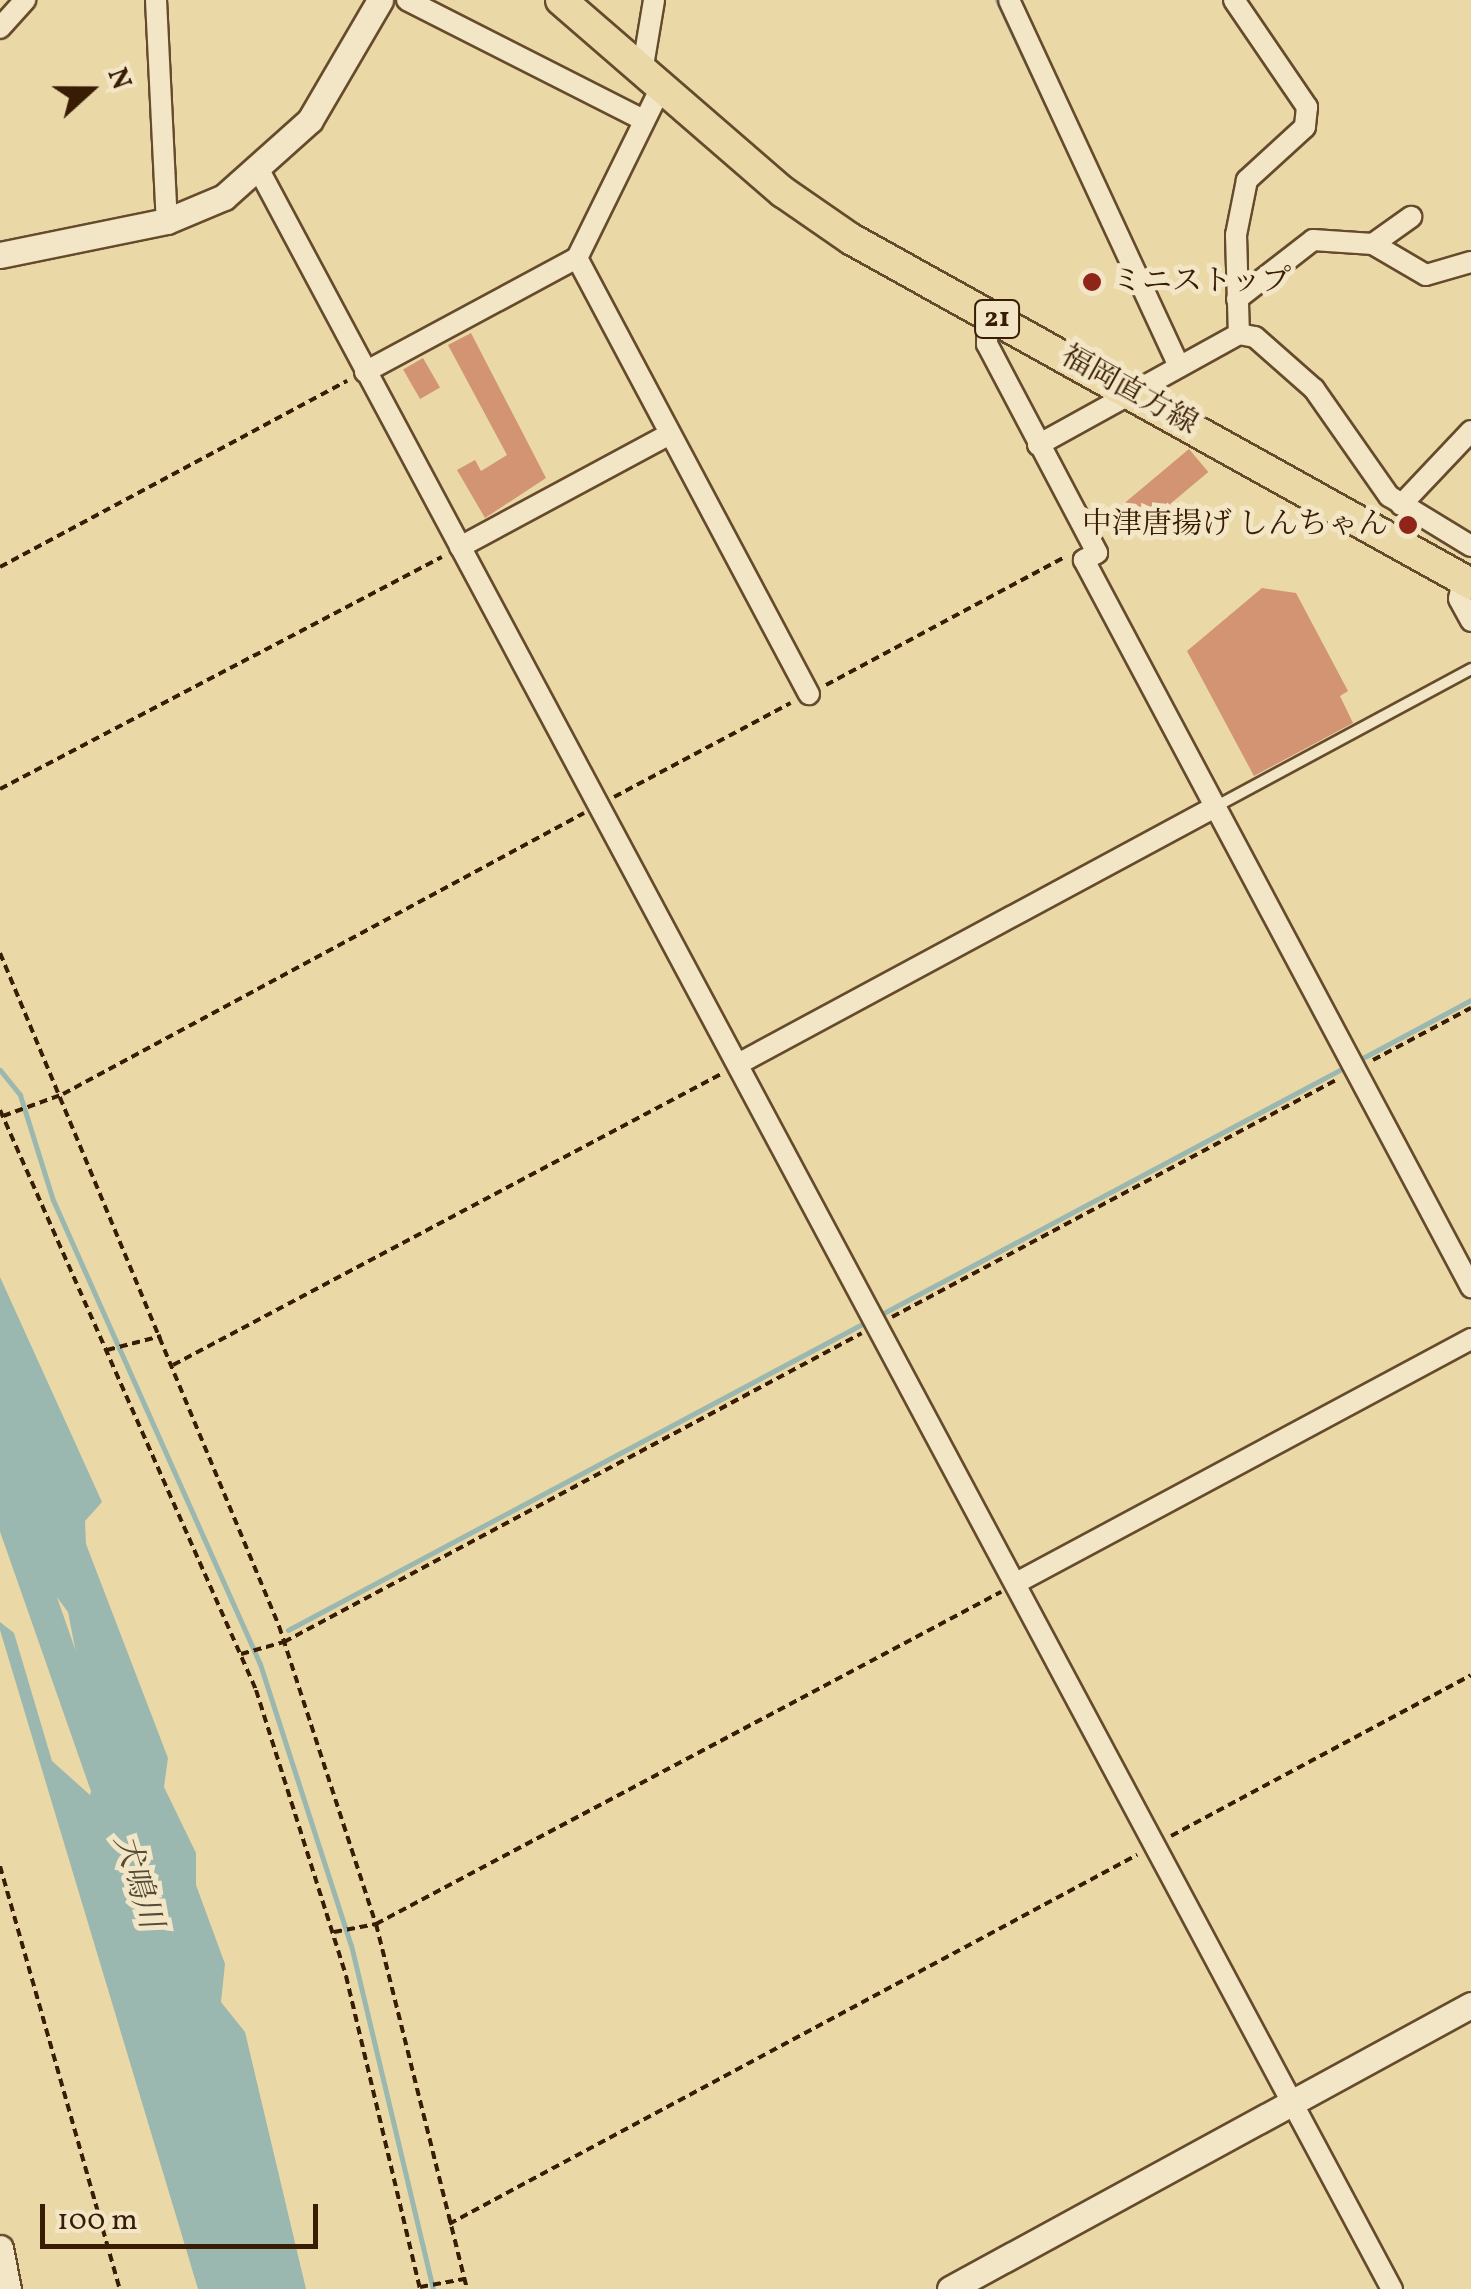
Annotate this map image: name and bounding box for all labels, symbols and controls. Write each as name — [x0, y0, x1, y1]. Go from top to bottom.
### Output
north arrow — [40, 40, 140, 140]
text: N — [97, 63, 140, 96]
place label: ミニストップ — [1112, 264, 1292, 300]
marker: ミニストップ — [1081, 271, 1103, 293]
road number: 21 — [972, 296, 1022, 342]
street label: 福岡直方線 — [1055, 339, 1203, 443]
place label: 中津唐揚げ しんちゃん — [1082, 507, 1388, 543]
marker: 中津唐揚げ しんちゃん — [1397, 514, 1419, 536]
water label: 犬鳴川 — [104, 1830, 168, 1934]
scale bar — [45, 2184, 322, 2246]
text: 100 m — [57, 2200, 138, 2242]

